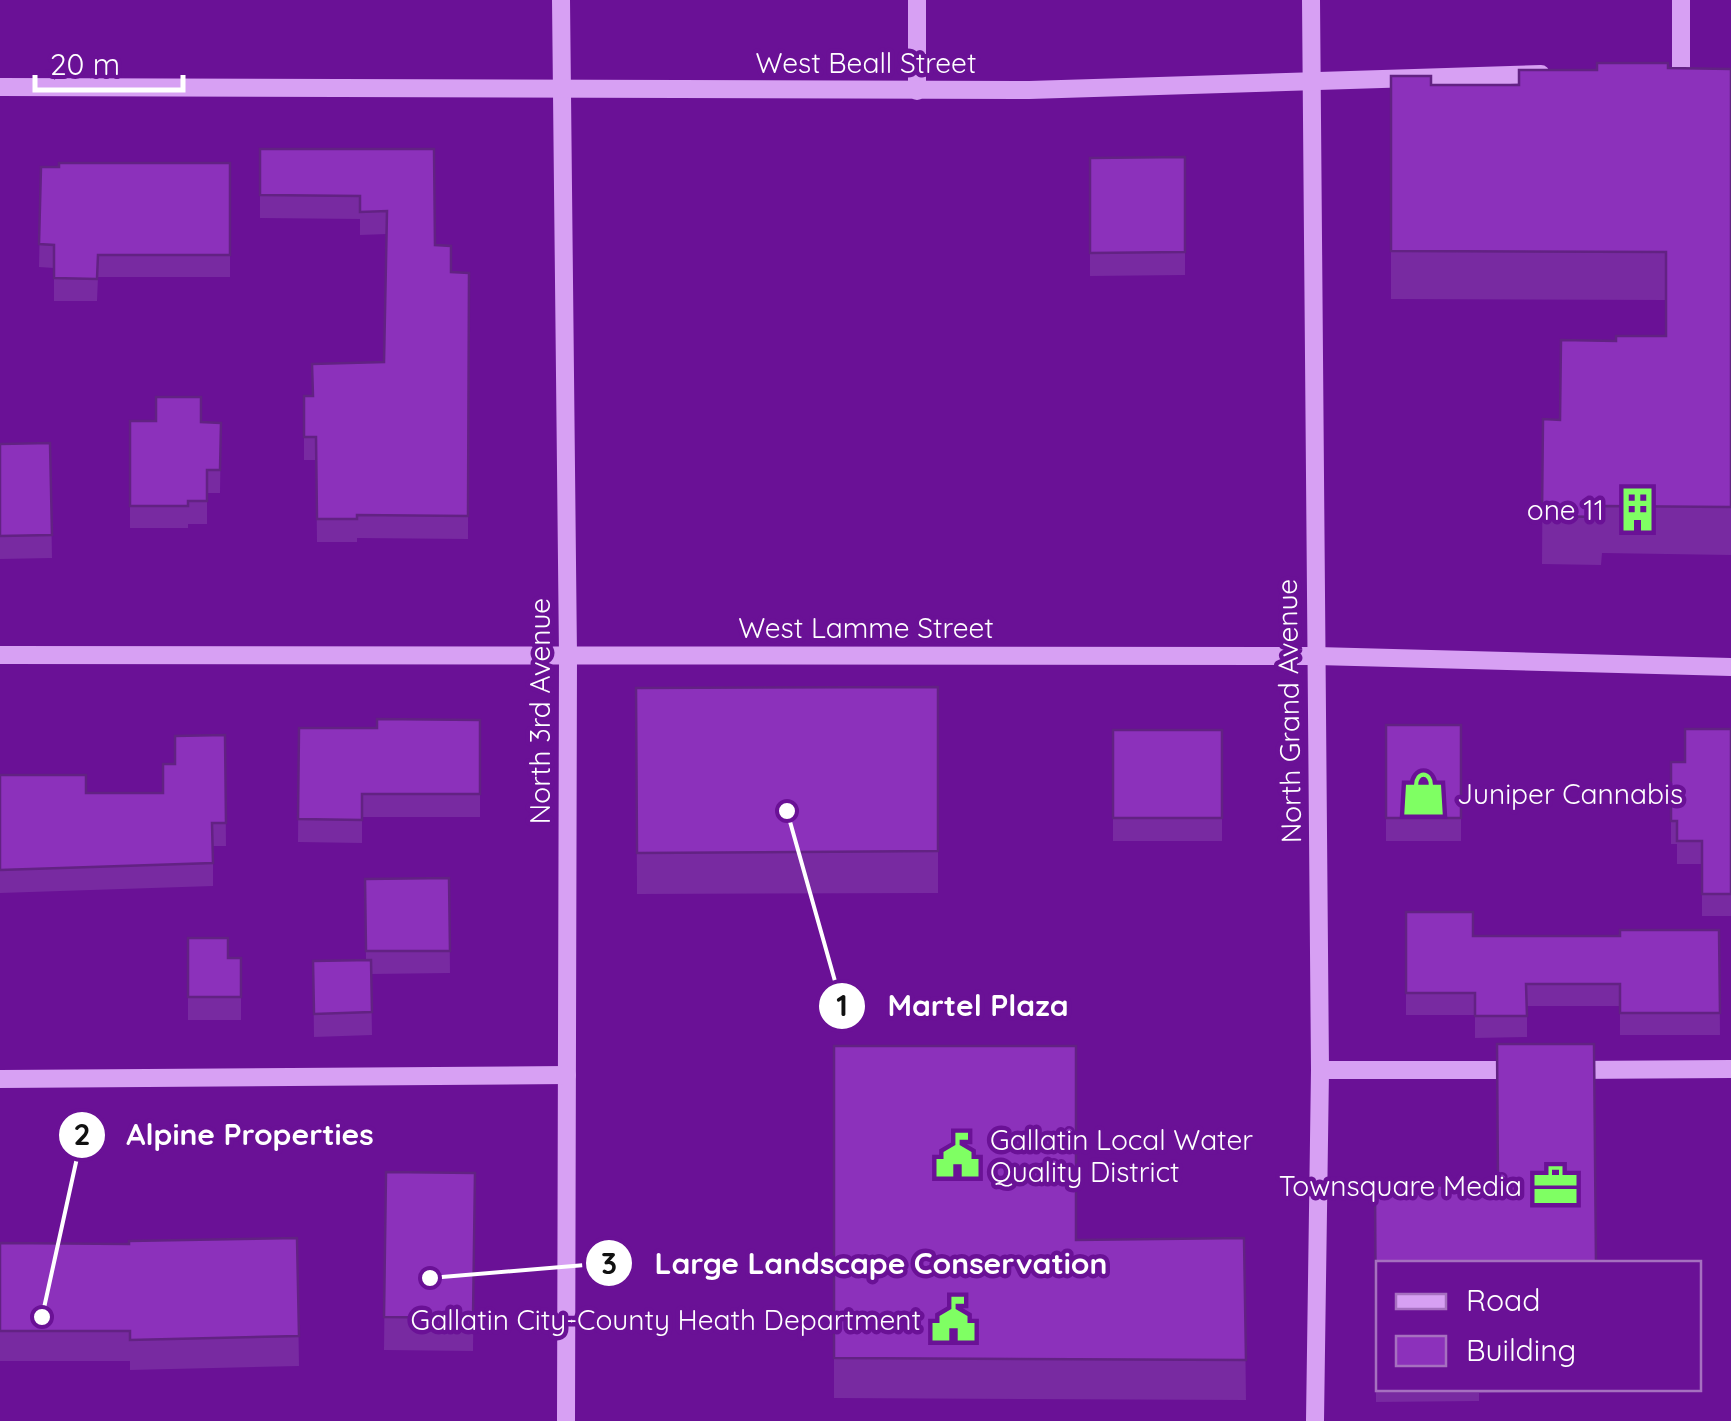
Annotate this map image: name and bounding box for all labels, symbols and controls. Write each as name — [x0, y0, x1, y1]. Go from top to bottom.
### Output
scale bar — [35, 30, 182, 92]
text: 20 m — [50, 45, 120, 83]
street label: West Beall Street — [756, 45, 976, 80]
building icon: one 11 — [1613, 486, 1661, 534]
place label: one 11 — [1527, 492, 1604, 527]
street label: North Grand Avenue — [1269, 578, 1308, 844]
street label: North 3rd Avenue — [522, 598, 557, 824]
street label: West Lamme Street — [738, 610, 994, 645]
shop icon: Juniper Cannabis — [1400, 770, 1448, 818]
place label: Juniper Cannabis — [1457, 776, 1683, 811]
callout: Martel Plaza — [817, 976, 1088, 1036]
text: 1 — [836, 986, 848, 1024]
text: Martel Plaza — [887, 986, 1069, 1024]
callout: Alpine Properties — [57, 1105, 394, 1165]
text: 2 — [73, 1115, 91, 1153]
text: Alpine Properties — [126, 1115, 374, 1153]
place label: Gallatin Local Water Quality District — [990, 1122, 1253, 1189]
public building icon: Gallatin Local Water Quality District — [933, 1132, 981, 1180]
office icon: Townsquare Media — [1531, 1162, 1579, 1210]
place label: Townsquare Media — [1279, 1168, 1522, 1203]
callout: Large Landscape Conservation — [584, 1233, 1127, 1293]
text: 3 — [601, 1244, 617, 1282]
text: Large Landscape Conservation — [655, 1244, 1107, 1282]
legend — [1376, 1261, 1701, 1391]
text: Road — [1466, 1281, 1540, 1319]
public building icon: Gallatin City-County Heath Department — [930, 1296, 978, 1344]
place label: Gallatin City-County Heath Department — [411, 1302, 921, 1337]
text: Building — [1466, 1331, 1576, 1369]

